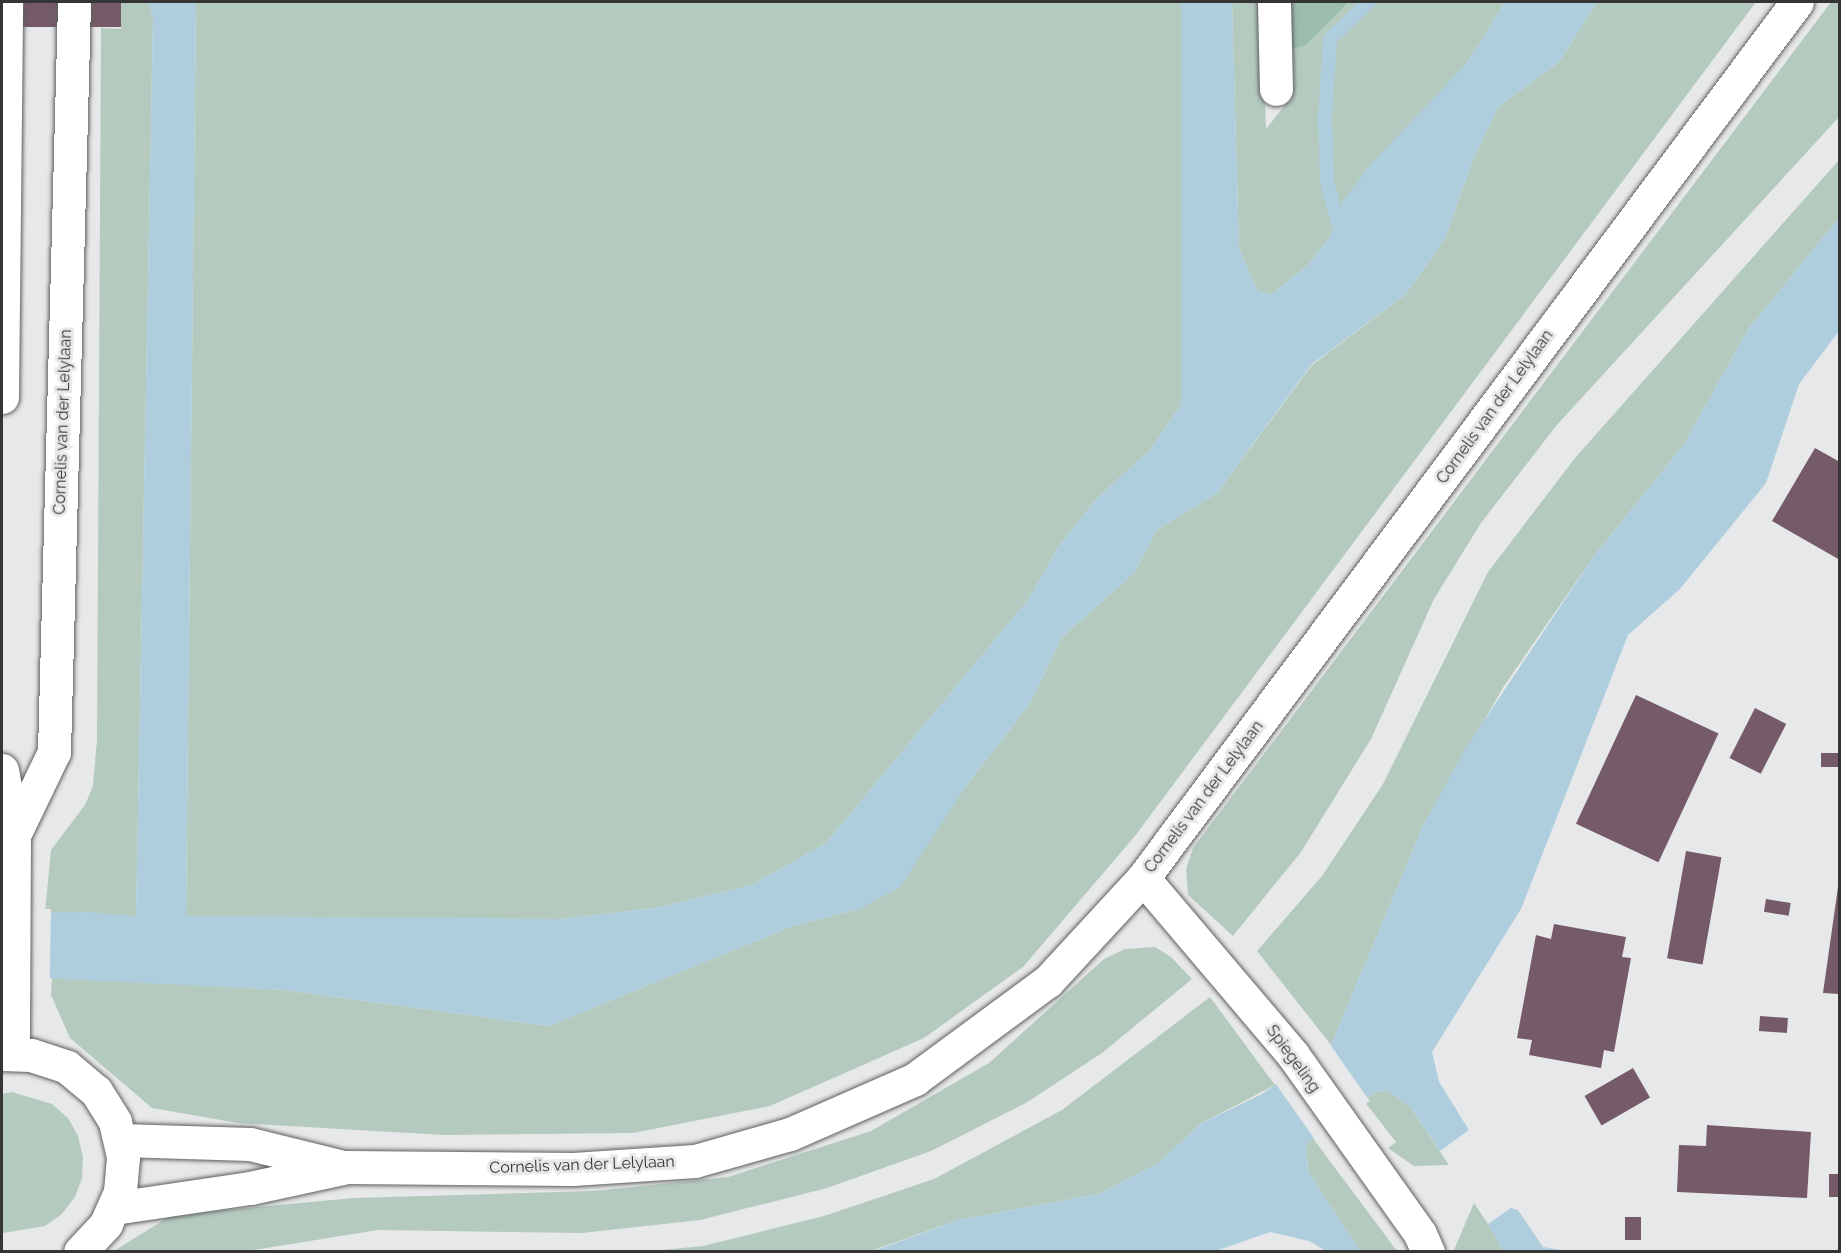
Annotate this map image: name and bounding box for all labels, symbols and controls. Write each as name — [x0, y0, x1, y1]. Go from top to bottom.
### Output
street label: Cornelis van der Lelylaan — [1432, 326, 1558, 488]
street label: Cornelis van der Lelylaan — [50, 329, 76, 515]
street label: Cornelis van der Lelylaan — [1140, 717, 1268, 877]
street label: Spiegeling — [1262, 1021, 1324, 1097]
street label: Cornelis van der Lelylaan — [489, 1152, 675, 1178]

